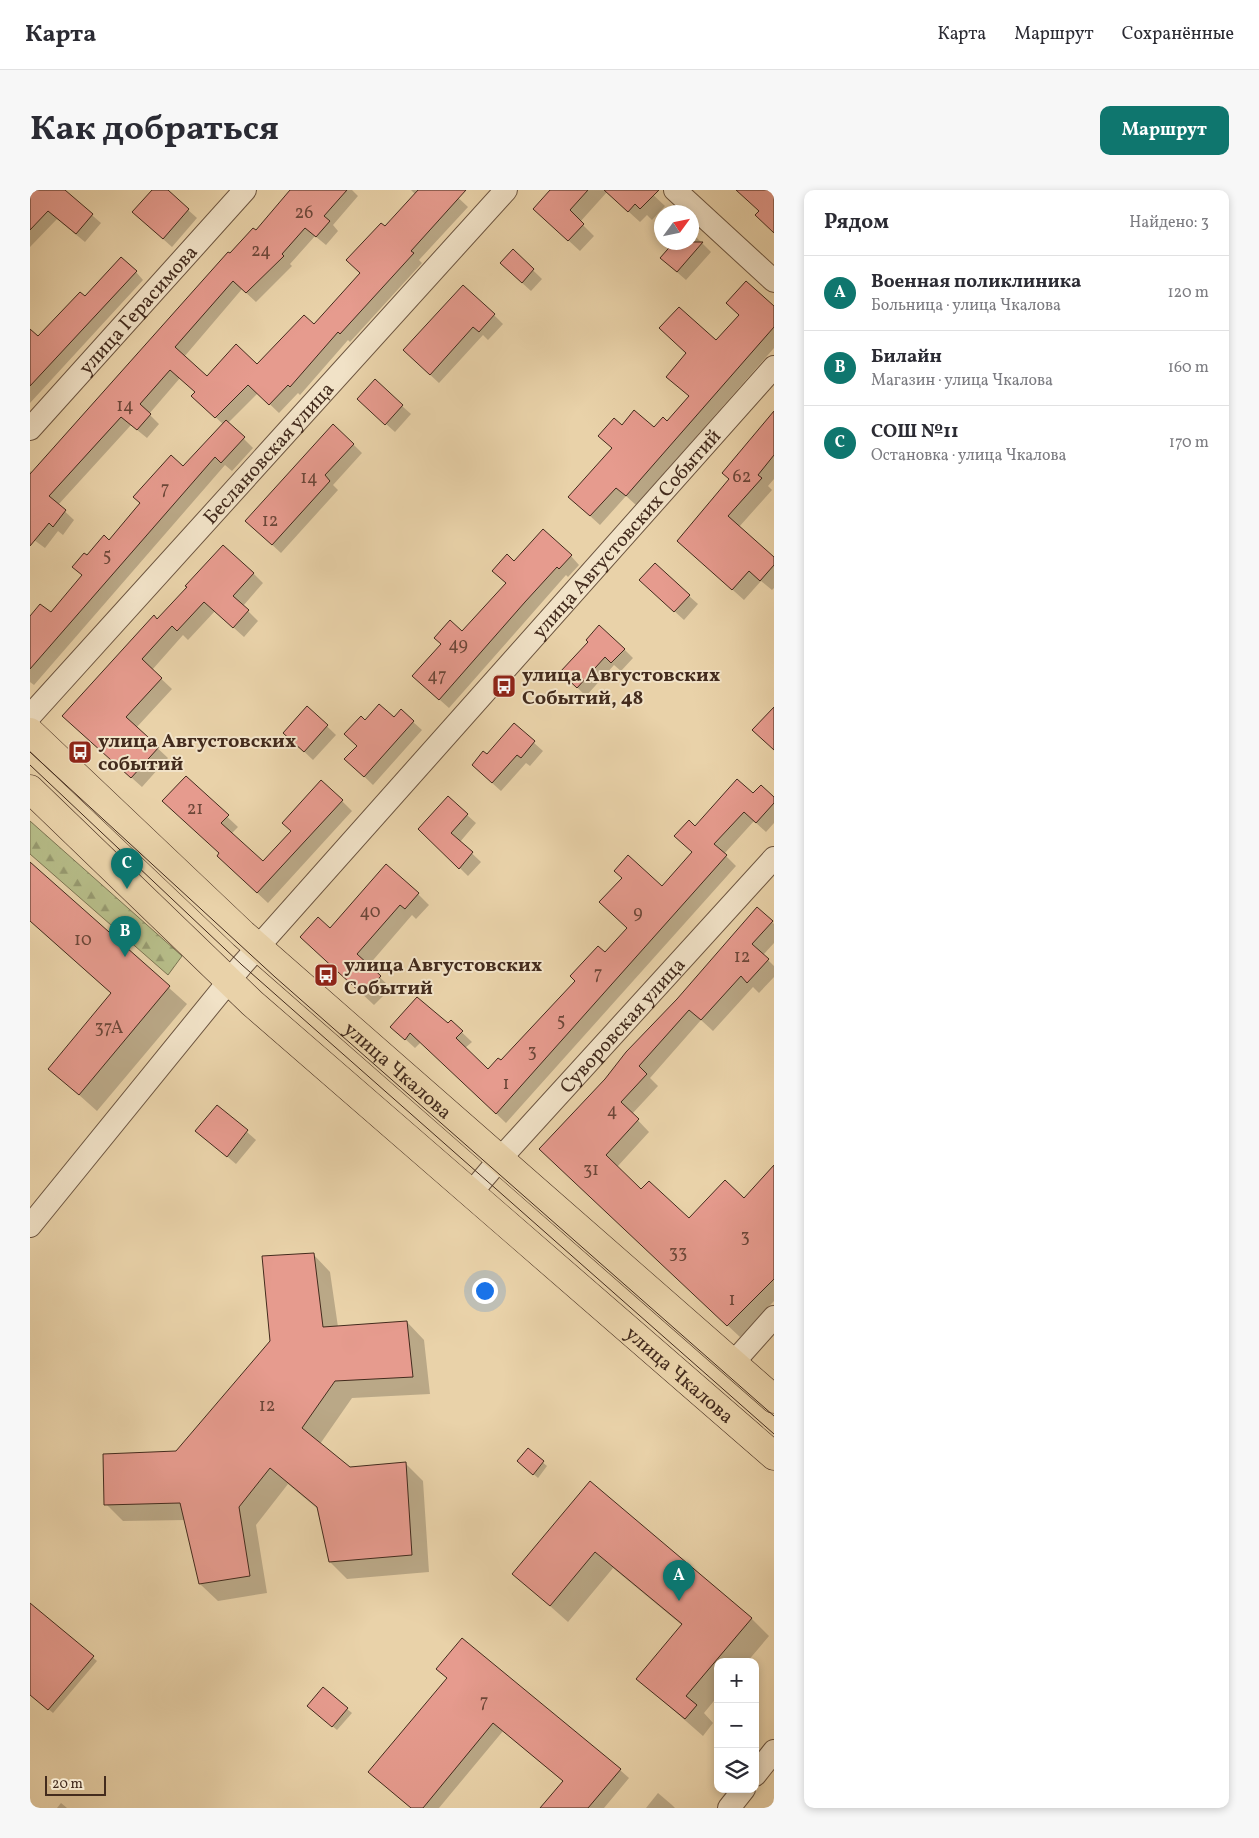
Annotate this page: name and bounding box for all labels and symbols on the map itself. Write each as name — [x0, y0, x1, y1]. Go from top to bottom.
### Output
house number: 26 — [295, 201, 313, 226]
north arrow — [654, 205, 699, 250]
house number: 24 — [251, 239, 271, 264]
street label: улица Герасимова — [73, 240, 205, 382]
street label: Беслановская улица — [198, 377, 342, 532]
house number: 14 — [116, 394, 134, 419]
street label: улица Августовских Событий — [527, 424, 728, 646]
house number: 62 — [733, 465, 751, 490]
house number: 14 — [300, 466, 318, 491]
house number: 7 — [161, 477, 169, 502]
house number: 12 — [262, 509, 278, 534]
house number: 5 — [103, 544, 111, 569]
house number: 49 — [448, 633, 468, 658]
place label: улица Августовских Событий, 48 — [522, 662, 720, 713]
house number: 47 — [427, 664, 447, 689]
bus stop icon: улица Августовских Событий, 48 — [491, 673, 517, 699]
place label: улица Августовских событий — [98, 728, 296, 779]
bus stop icon: улица Августовских событий — [67, 739, 93, 765]
house number: 21 — [187, 797, 203, 822]
pin: C — [111, 848, 143, 889]
house number: 40 — [359, 900, 381, 925]
house number: 9 — [633, 901, 643, 926]
pin: B — [109, 916, 141, 957]
house number: 10 — [74, 928, 92, 953]
house number: 12 — [734, 945, 750, 970]
place label: улица Августовских Событий — [344, 952, 542, 1003]
street label: Суворовская улица — [554, 952, 693, 1100]
bus stop icon: улица Августовских Событий — [313, 962, 339, 988]
house number: 7 — [594, 962, 602, 987]
house number: 5 — [557, 1009, 565, 1034]
house number: 37А — [95, 1016, 124, 1041]
street label: улица Чкалова — [337, 1016, 457, 1127]
house number: 3 — [527, 1040, 537, 1065]
house number: 1 — [503, 1072, 509, 1097]
house number: 4 — [607, 1099, 617, 1124]
house number: 31 — [583, 1158, 599, 1183]
house number: 3 — [740, 1225, 750, 1250]
house number: 33 — [669, 1241, 687, 1266]
your location — [472, 1278, 498, 1304]
house number: 1 — [729, 1288, 735, 1313]
street label: улица Чкалова — [618, 1321, 739, 1431]
house number: 12 — [259, 1394, 275, 1419]
pin: A — [663, 1560, 695, 1601]
house number: 7 — [480, 1690, 488, 1715]
scale bar — [45, 1773, 106, 1796]

